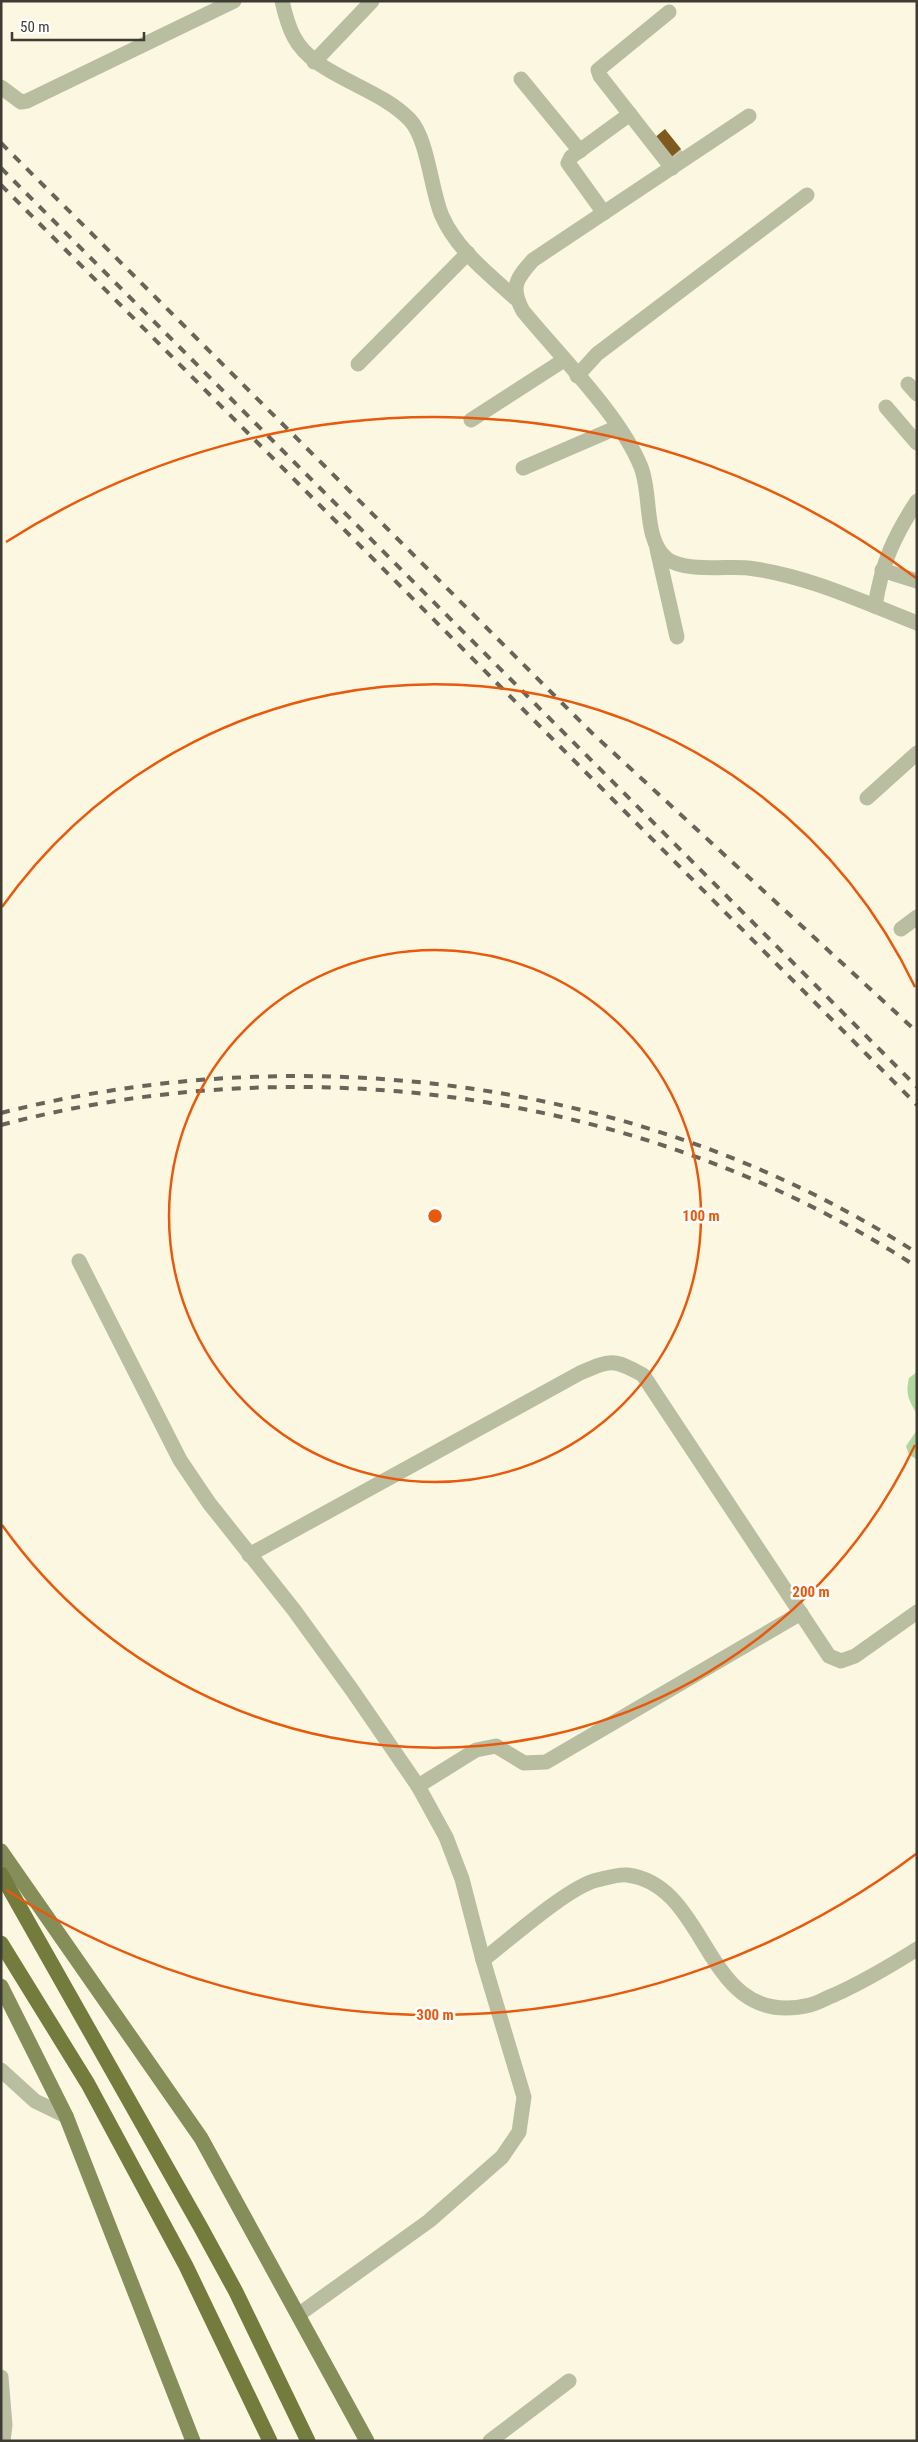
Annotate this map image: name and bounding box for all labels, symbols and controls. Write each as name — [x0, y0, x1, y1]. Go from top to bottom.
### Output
scale bar — [12, 10, 145, 42]
text: 50 m — [20, 18, 50, 36]
centre of rings — [426, 1207, 444, 1225]
text: 100 m — [682, 1207, 720, 1225]
text: 200 m — [792, 1583, 830, 1601]
text: 300 m — [416, 2006, 454, 2024]

